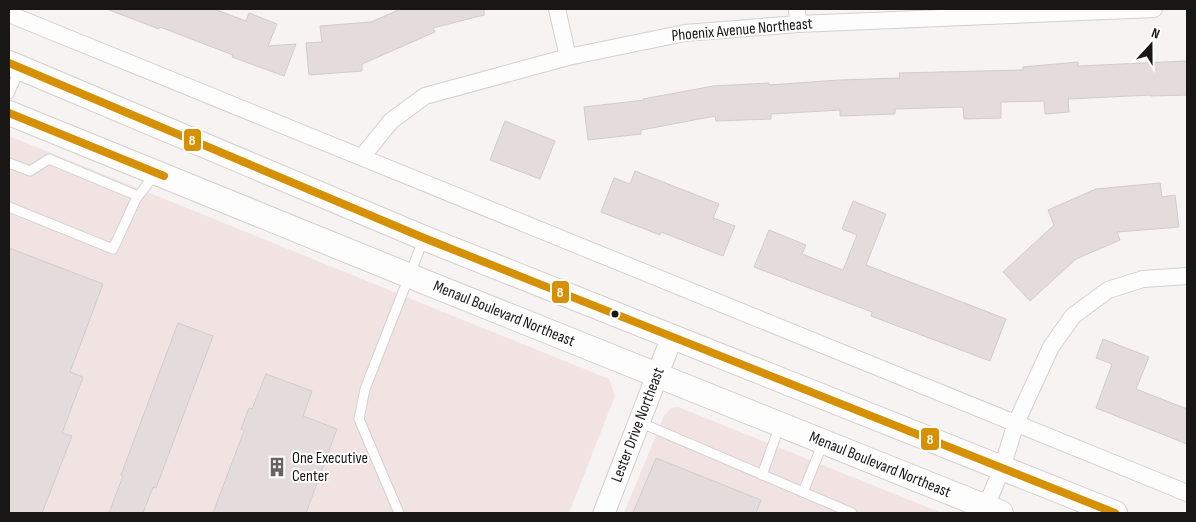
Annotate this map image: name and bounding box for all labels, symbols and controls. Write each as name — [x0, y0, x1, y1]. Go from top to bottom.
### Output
street label: Phoenix Avenue Northeast — [671, 14, 813, 46]
north arrow — [1126, 20, 1176, 70]
text: N — [1149, 24, 1162, 43]
line badge: 8 — [183, 128, 202, 152]
text: 8 — [189, 132, 196, 149]
street label: Menaul Boulevard Northeast — [430, 277, 578, 351]
line badge: 8 — [551, 280, 570, 304]
text: 8 — [557, 284, 564, 301]
unlabelled marker — [610, 309, 620, 319]
street label: Lester Drive Northeast — [607, 365, 669, 485]
line badge: 8 — [920, 427, 940, 451]
street label: Menaul Boulevard Northeast — [806, 428, 954, 502]
text: 8 — [927, 431, 934, 448]
place label: One Executive Center — [292, 449, 368, 486]
building icon: One Executive Center — [266, 456, 288, 478]

